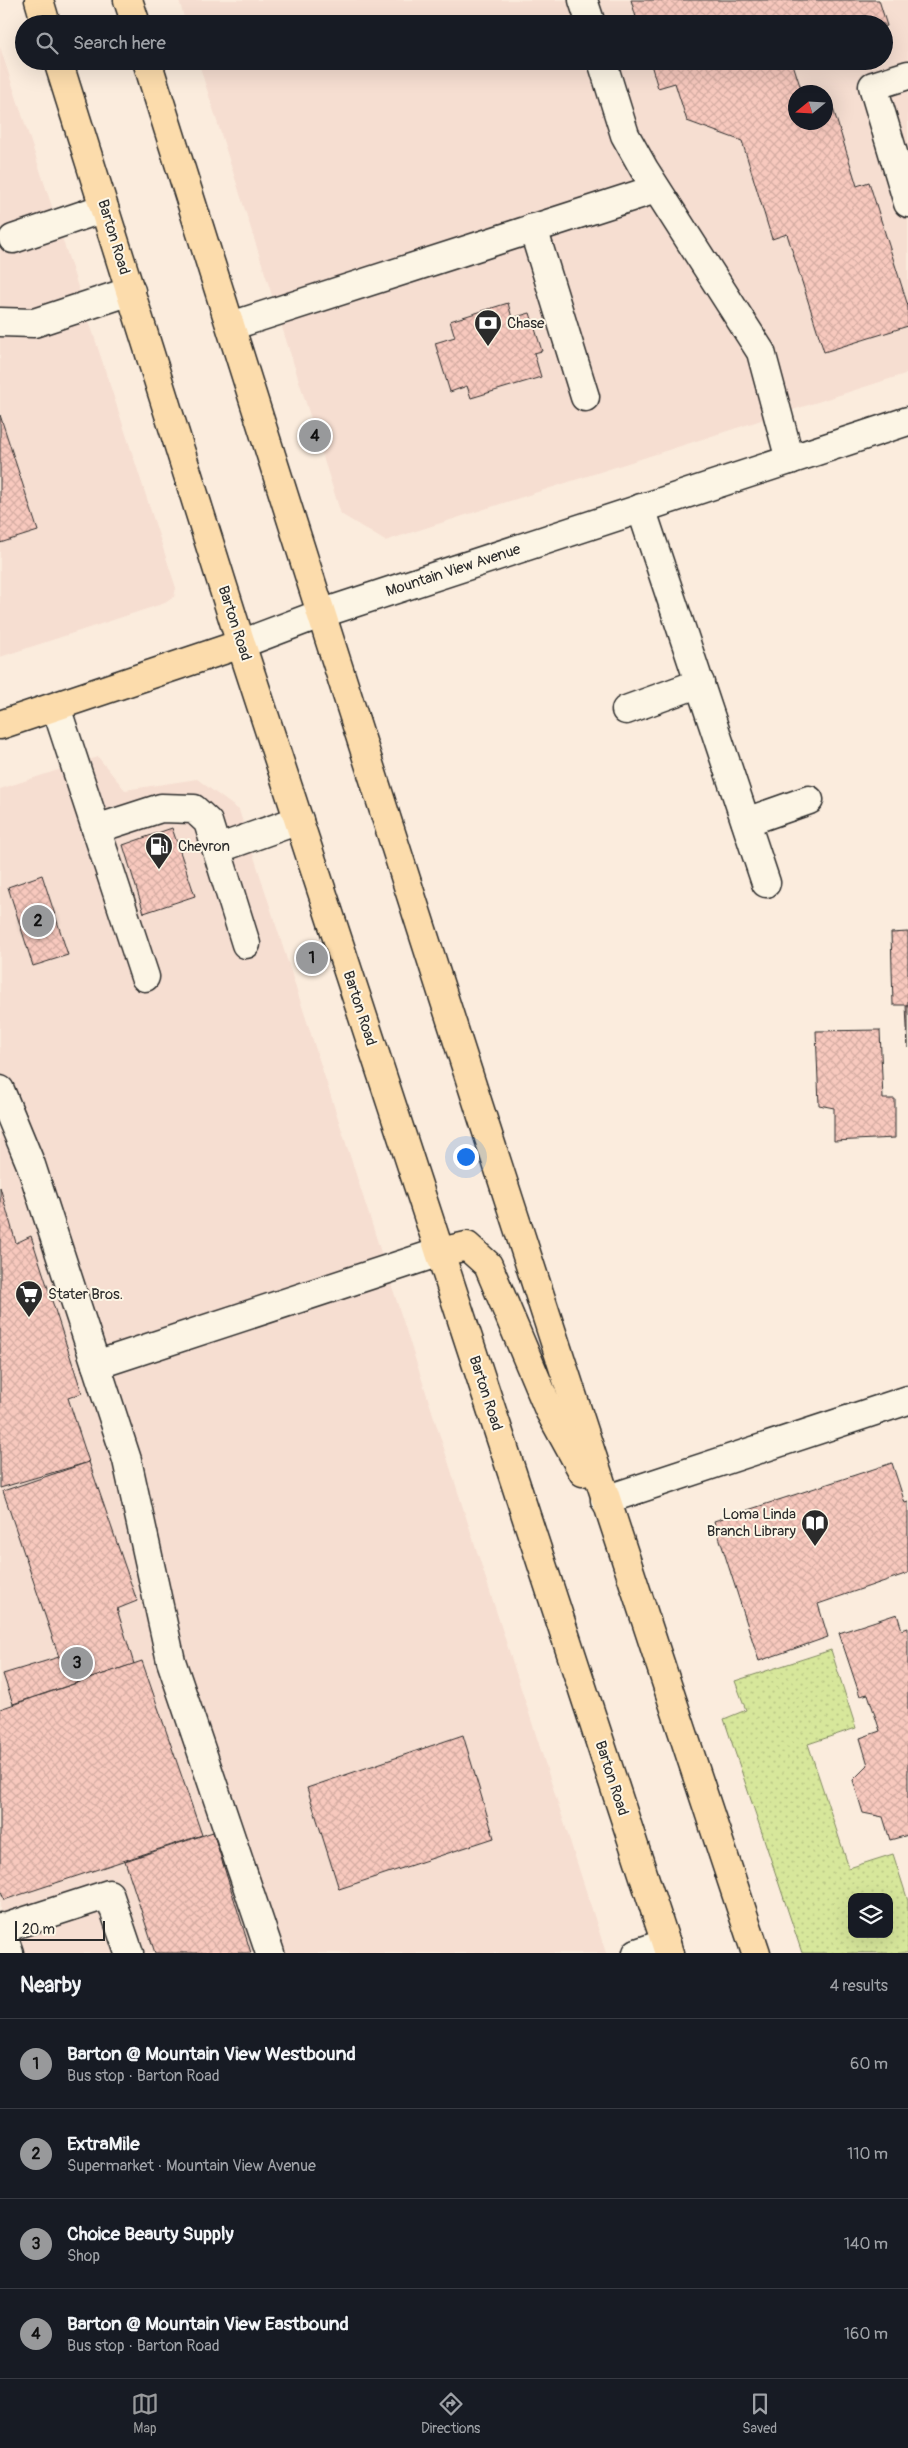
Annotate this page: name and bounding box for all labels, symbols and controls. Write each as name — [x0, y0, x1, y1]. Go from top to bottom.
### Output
search box — [15, 15, 893, 70]
icon: search — [33, 29, 61, 57]
text: Search here — [73, 31, 166, 55]
north arrow — [788, 85, 833, 130]
street label: Barton Road — [93, 197, 134, 277]
bank icon: Chase — [473, 308, 503, 347]
place label: Chase — [507, 314, 545, 333]
pin: 4 — [299, 417, 331, 455]
street label: Mountain View Avenue — [383, 540, 524, 601]
street label: Barton Road — [214, 583, 256, 663]
fuel station icon: Chevron — [144, 831, 174, 870]
place label: Chevron — [178, 837, 230, 856]
pin: 2 — [22, 902, 54, 940]
pin: 1 — [296, 939, 328, 977]
street label: Barton Road — [339, 968, 381, 1048]
your location — [453, 1144, 479, 1170]
supermarket icon: Stater Bros. — [14, 1279, 44, 1318]
place label: Stater Bros. — [48, 1285, 123, 1304]
street label: Barton Road — [465, 1353, 507, 1433]
place label: Loma Linda Branch Library — [707, 1505, 797, 1541]
library icon: Loma Linda Branch Library — [800, 1508, 830, 1547]
pin: 3 — [61, 1644, 93, 1682]
street label: Barton Road — [591, 1738, 633, 1818]
map controls — [848, 1893, 893, 1938]
button: layers — [848, 1893, 893, 1938]
scale bar — [15, 1918, 105, 1941]
text: 20 m — [22, 1921, 55, 1938]
text: Nearby — [20, 1972, 81, 1999]
text: 4 results — [830, 1976, 888, 1996]
text: Barton @ Mountain View Westbound — [67, 2042, 356, 2066]
text: 1 — [33, 2054, 39, 2074]
text: 60 m — [850, 2054, 888, 2074]
text: Bus stop · Barton Road — [67, 2066, 220, 2086]
text: ExtraMile — [67, 2132, 140, 2156]
text: 2 — [32, 2144, 40, 2164]
text: 110 m — [847, 2144, 888, 2164]
text: Supermarket · Mountain View Avenue — [67, 2156, 316, 2176]
text: Choice Beauty Supply — [67, 2222, 234, 2246]
text: 3 — [32, 2234, 40, 2254]
text: 140 m — [844, 2234, 888, 2254]
text: Shop — [67, 2246, 100, 2266]
text: Barton @ Mountain View Eastbound — [67, 2312, 349, 2336]
text: 4 — [31, 2324, 41, 2344]
text: 160 m — [844, 2324, 888, 2344]
text: Bus stop · Barton Road — [67, 2336, 220, 2356]
tab: Map — [131, 2390, 159, 2437]
tab: Directions — [421, 2390, 480, 2437]
tab: Saved — [742, 2390, 777, 2437]

